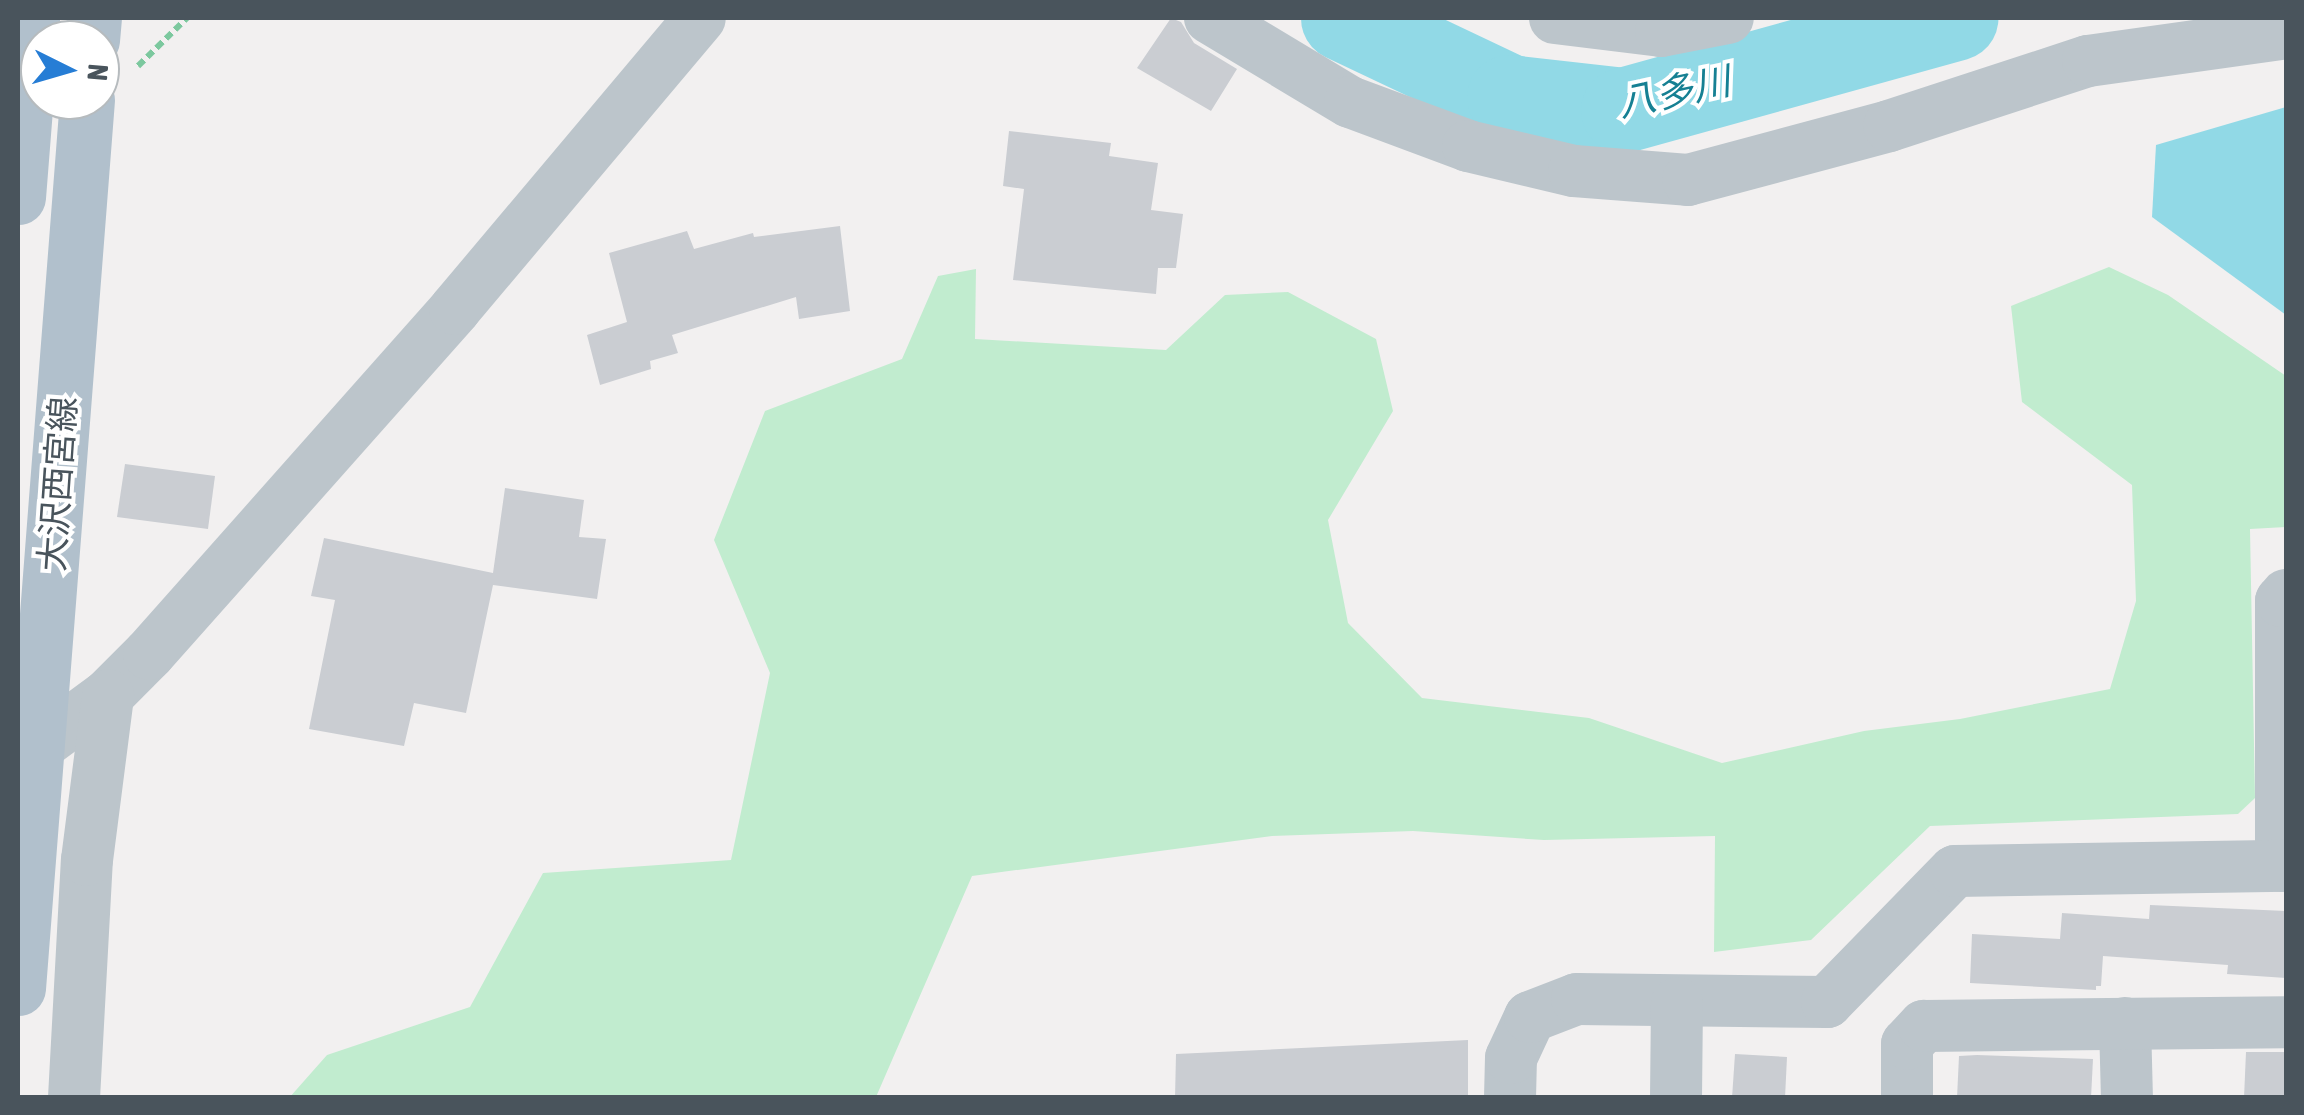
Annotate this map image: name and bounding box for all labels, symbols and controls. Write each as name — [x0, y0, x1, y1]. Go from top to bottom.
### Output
north arrow — [20, 20, 120, 120]
water label: 八多川 — [1614, 58, 1734, 126]
text: N — [81, 63, 115, 82]
street label: 大沢西宮線 — [30, 395, 84, 573]

